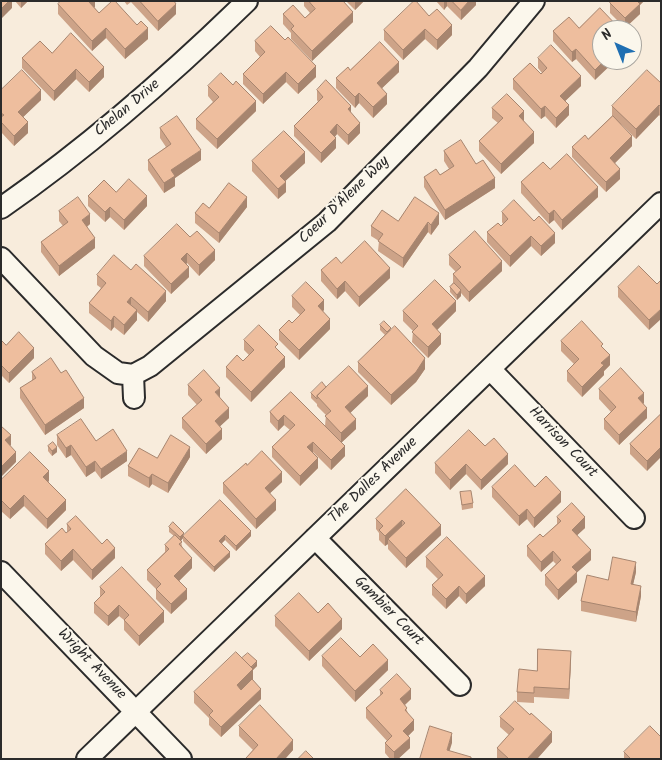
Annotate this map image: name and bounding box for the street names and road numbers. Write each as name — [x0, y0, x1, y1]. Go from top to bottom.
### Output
street label: Chelan Drive — [92, 76, 164, 142]
street label: Coeur D'Alene Way — [296, 153, 394, 249]
street label: Harrison Court — [524, 404, 600, 482]
street label: The Dalles Avenue — [326, 434, 422, 528]
street label: Gambier Court — [349, 573, 427, 651]
street label: Wright Avenue — [53, 626, 129, 704]

